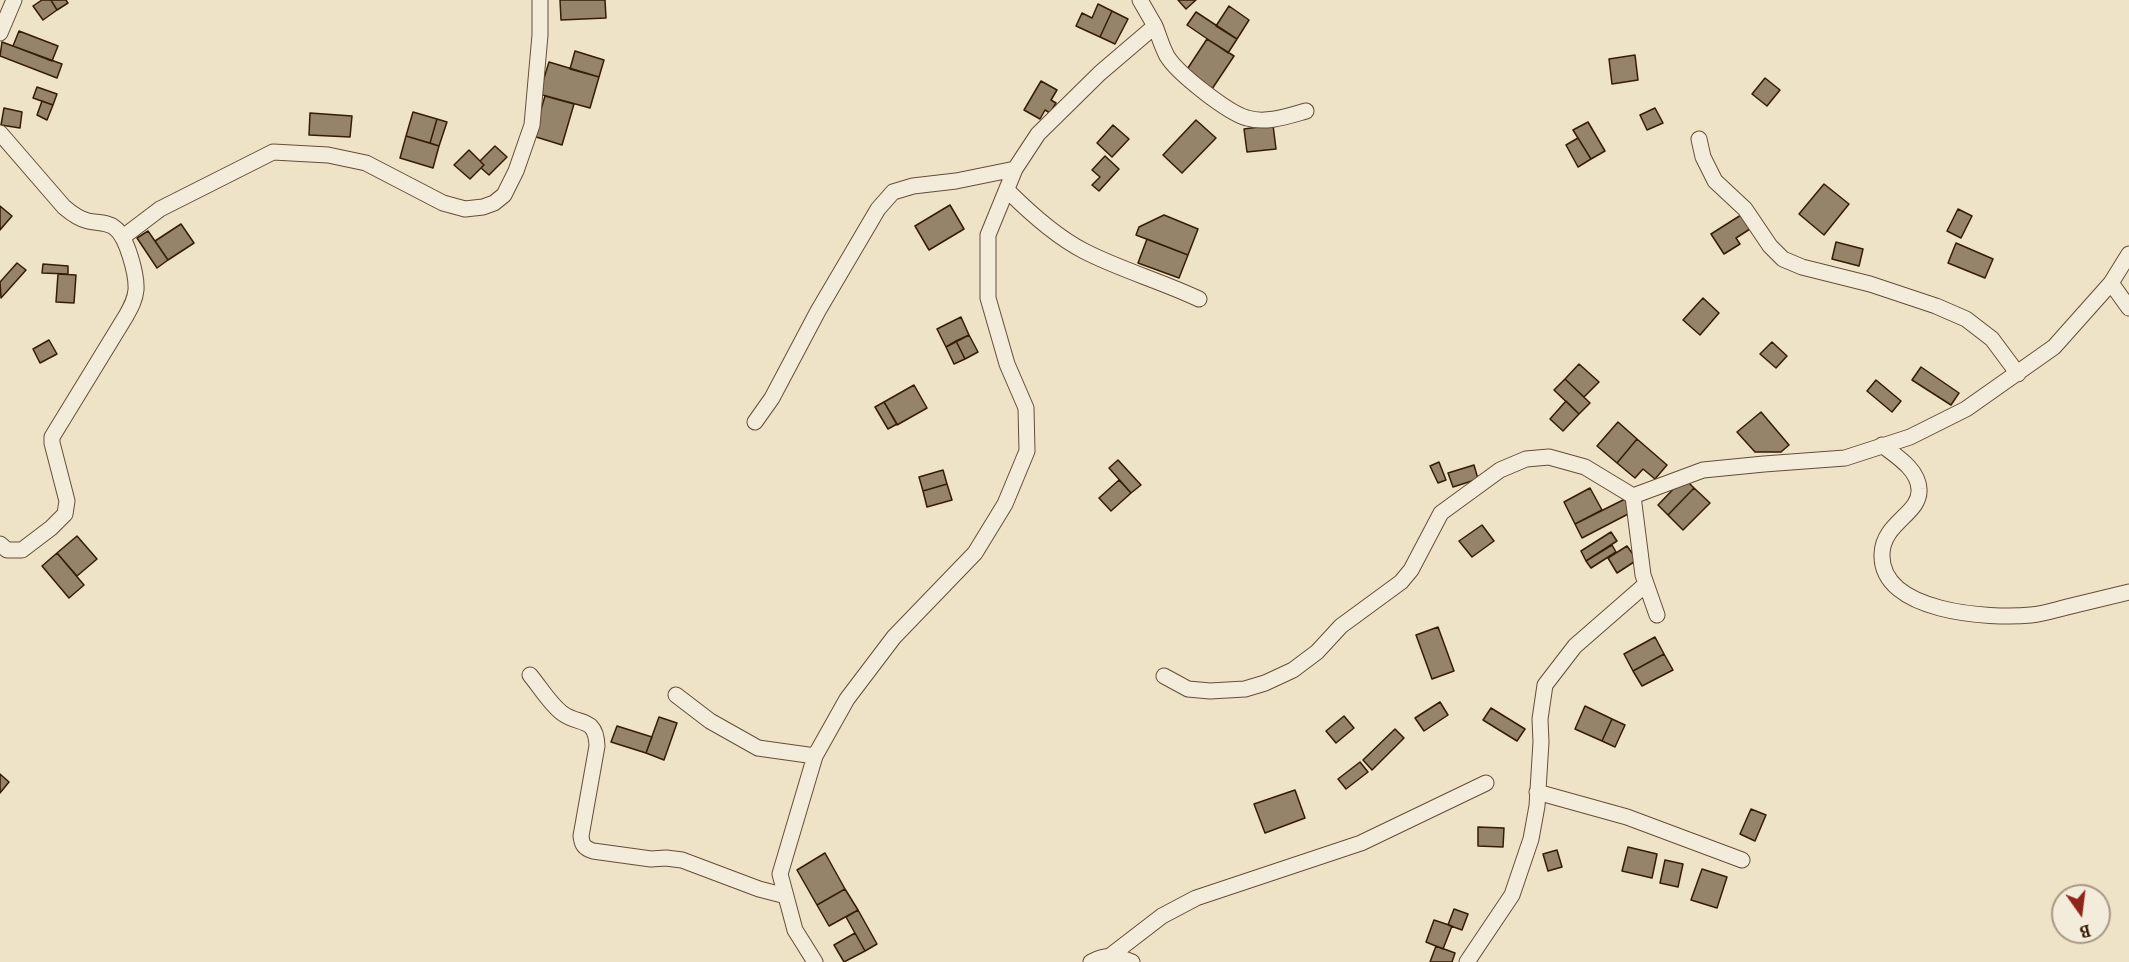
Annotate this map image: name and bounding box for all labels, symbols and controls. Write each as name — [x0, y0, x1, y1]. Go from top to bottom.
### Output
north arrow — [2051, 884, 2111, 944]
text: B — [2077, 918, 2093, 941]

